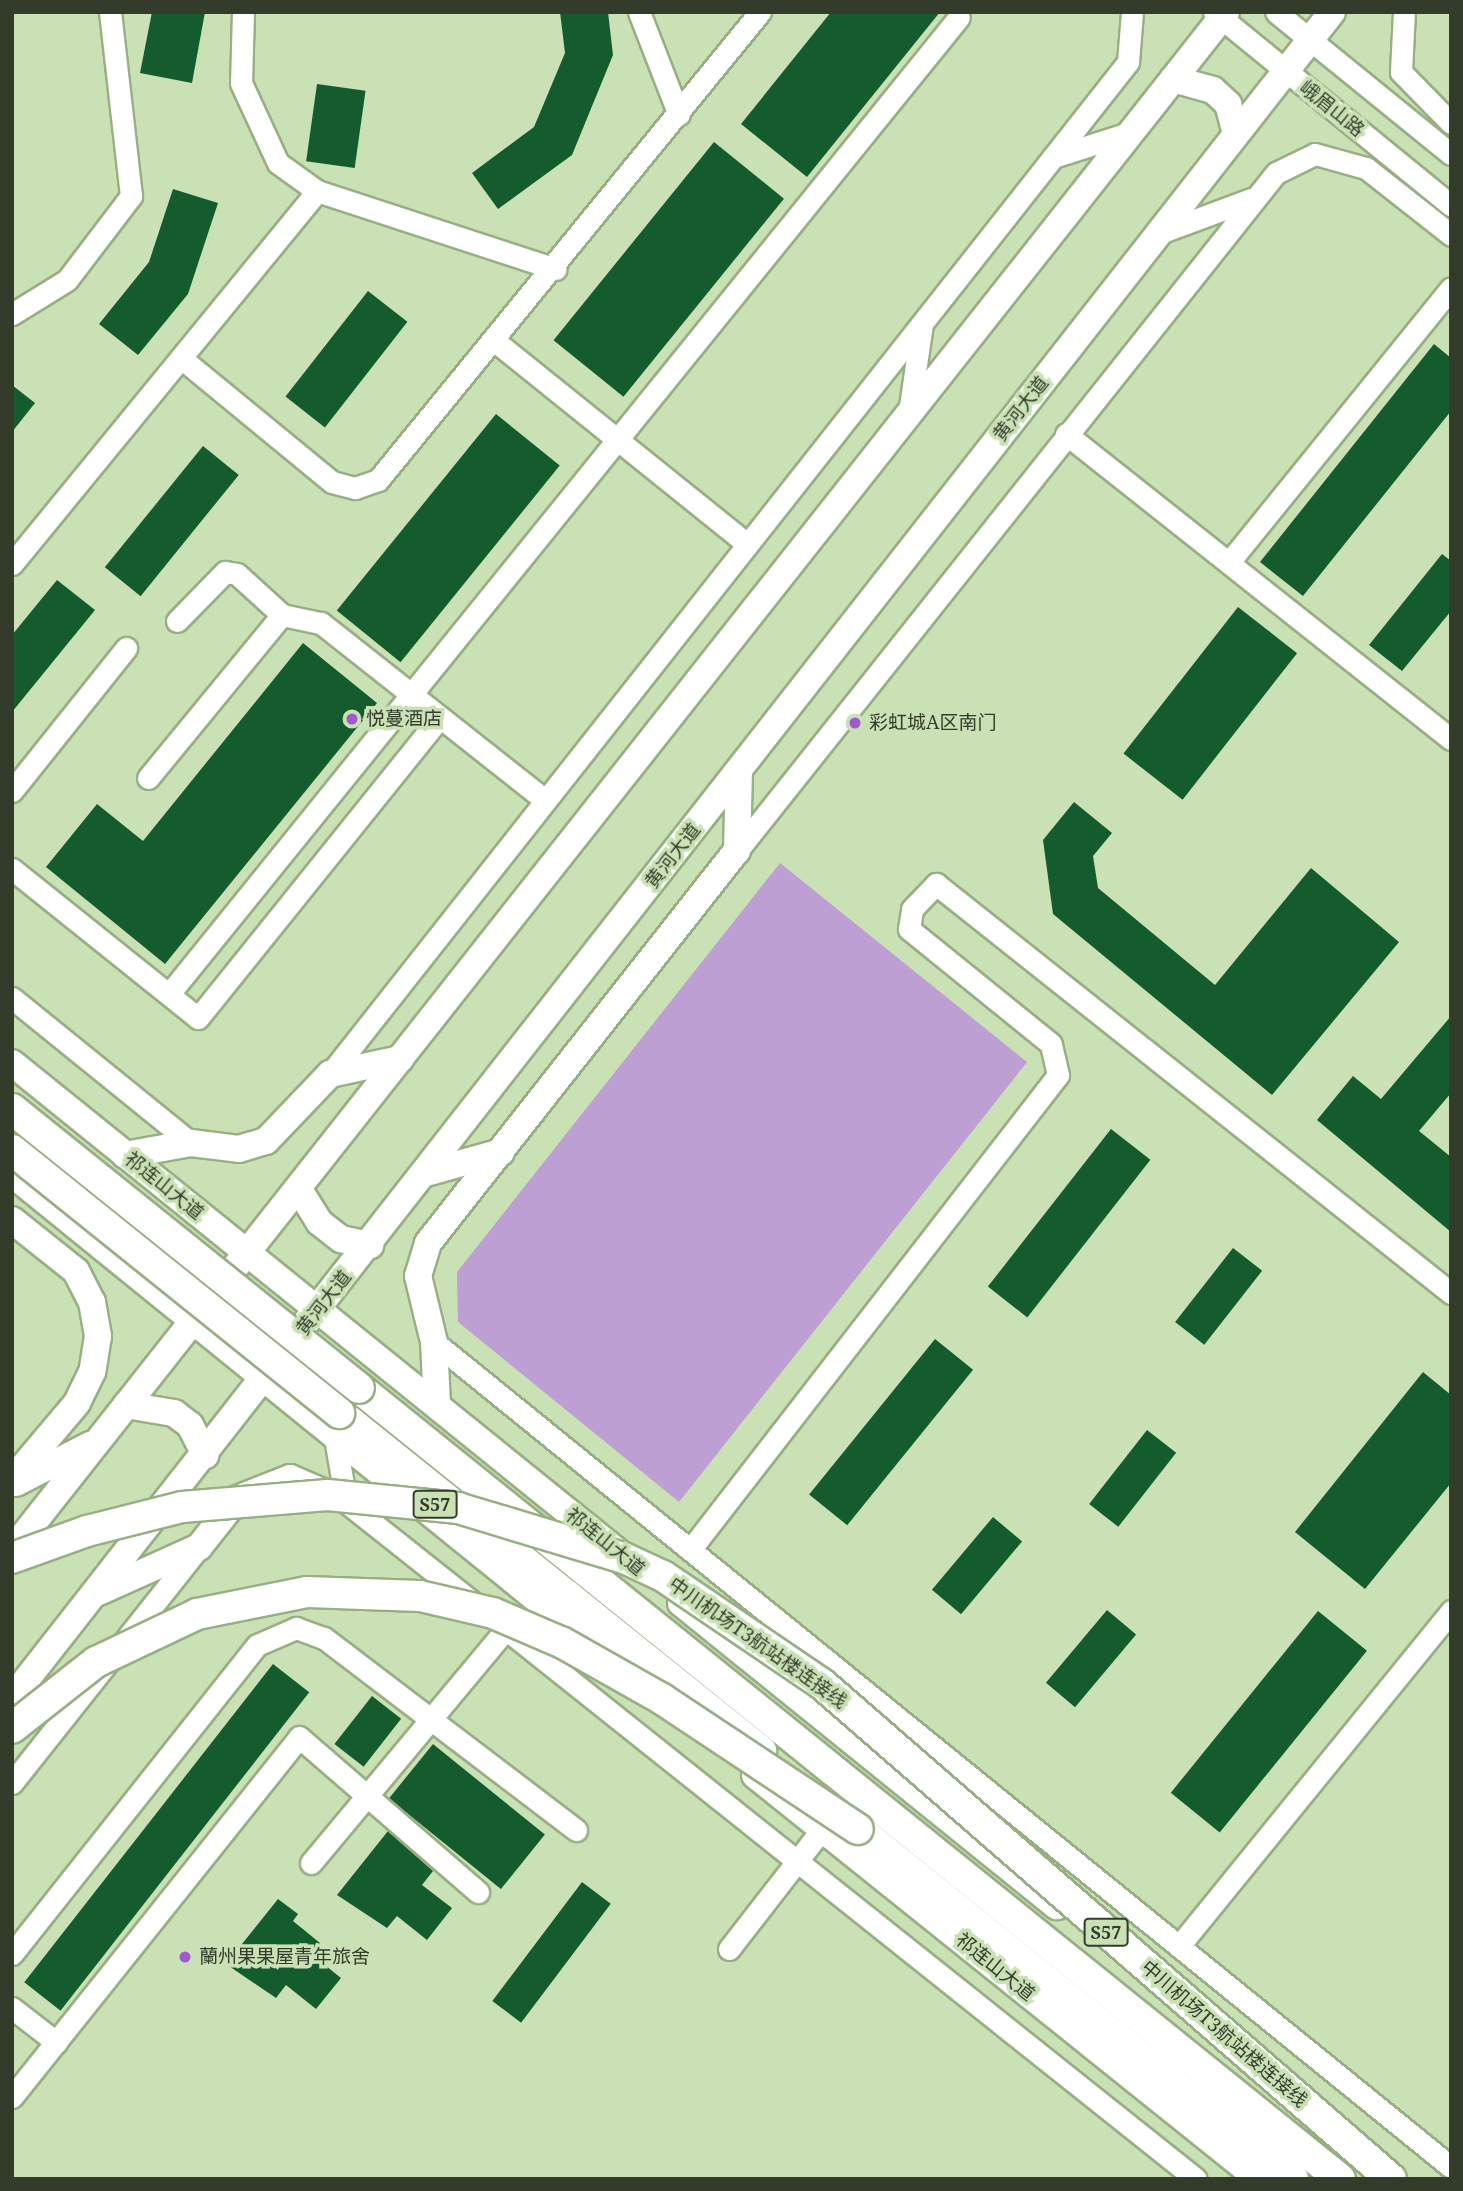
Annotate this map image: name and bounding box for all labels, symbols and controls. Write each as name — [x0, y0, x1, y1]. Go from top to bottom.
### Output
street label: 峨眉山路 — [1295, 76, 1369, 142]
street label: 黄河大道 — [989, 372, 1053, 446]
place label: 悦蔓酒店 — [366, 708, 442, 730]
marker: 悦蔓酒店 — [344, 711, 360, 727]
place label: 彩虹城A区南门 — [869, 712, 996, 734]
marker: 彩虹城A区南门 — [847, 715, 863, 731]
street label: 黄河大道 — [641, 819, 705, 893]
street label: 祁连山大道 — [120, 1147, 208, 1225]
street label: 黄河大道 — [292, 1266, 356, 1340]
road number: S57 — [412, 1490, 458, 1518]
street label: 祁连山大道 — [561, 1503, 649, 1581]
street label: 中川机场T3航站楼连接线 — [665, 1573, 851, 1713]
road number: S57 — [1083, 1918, 1129, 1946]
street label: 祁连山大道 — [951, 1928, 1039, 2006]
place label: 蘭州果果屋青年旅舍 — [199, 1946, 370, 1968]
marker: 蘭州果果屋青年旅舍 — [177, 1949, 193, 1965]
street label: 中川机场T3航站楼连接线 — [1136, 1956, 1312, 2112]

